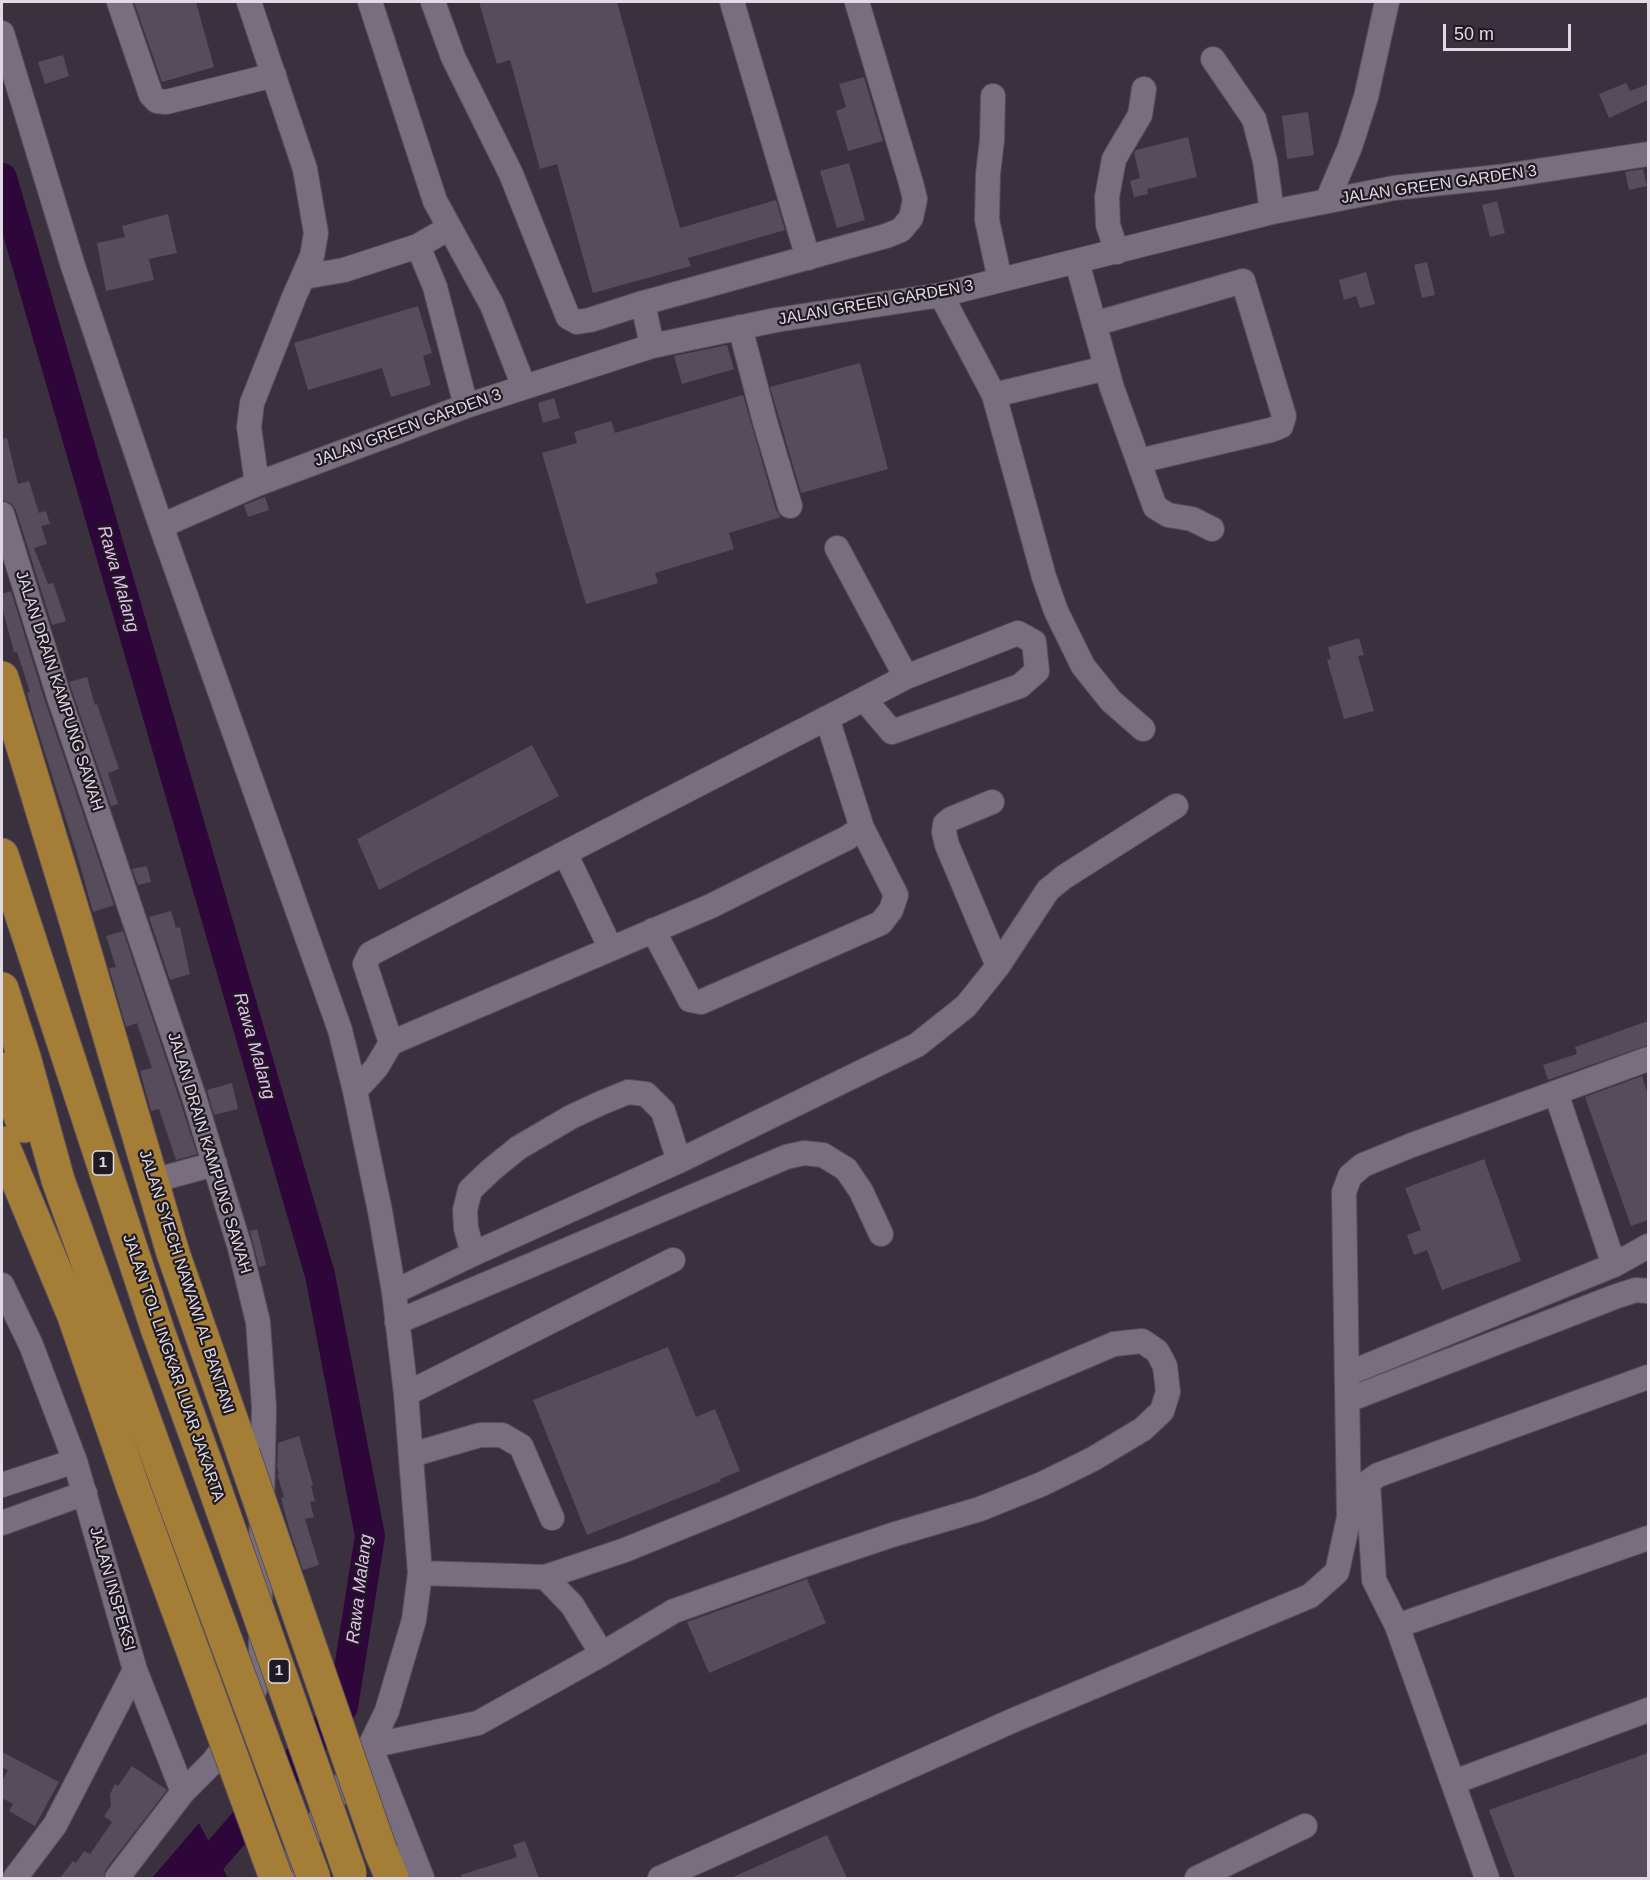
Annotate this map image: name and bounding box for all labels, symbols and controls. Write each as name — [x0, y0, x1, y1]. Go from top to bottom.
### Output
scale bar — [1446, 12, 1574, 50]
text: 50 m — [1454, 24, 1494, 44]
street label: JALAN GREEN GARDEN 3 — [1340, 162, 1538, 208]
street label: JALAN GREEN GARDEN 3 — [777, 276, 975, 330]
street label: JALAN GREEN GARDEN 3 — [312, 385, 504, 471]
water label: Rawa Malang — [92, 523, 144, 635]
street label: JALAN DRAIN KAMPUNG SAWAH — [11, 569, 107, 813]
water label: Rawa Malang — [228, 990, 280, 1102]
street label: JALAN DRAIN KAMPUNG SAWAH — [163, 1030, 255, 1276]
street label: JALAN SYECH NAWAWI AL BANTANI — [134, 1148, 238, 1416]
road number: 1 — [92, 1151, 114, 1175]
street label: JALAN TOL LINGKAR LUAR JAKARTA — [118, 1232, 228, 1504]
street label: JALAN INSPEKSI — [85, 1525, 139, 1653]
water label: Rawa Malang — [343, 1533, 377, 1645]
road number: 1 — [268, 1659, 290, 1683]

